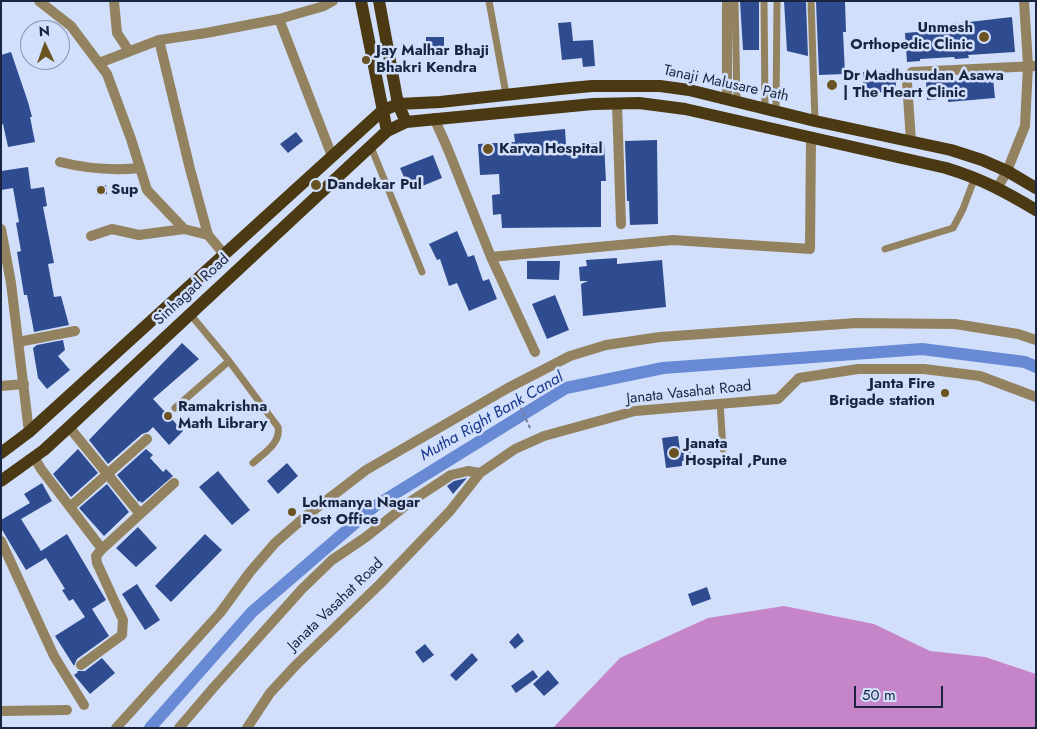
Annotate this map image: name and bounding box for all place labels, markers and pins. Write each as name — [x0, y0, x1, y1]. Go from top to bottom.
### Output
place label: Unmesh Orthopedic Clinic — [850, 19, 973, 54]
marker: Unmesh Orthopedic Clinic — [977, 30, 991, 44]
place label: Jay Malhar Bhaji Bhakri Kendra — [376, 42, 489, 77]
marker: Jay Malhar Bhaji Bhakri Kendra — [360, 54, 372, 66]
place label: Dr Madhusudan Asawa | The Heart Clinic — [843, 67, 1004, 102]
marker: Dr Madhusudan Asawa | The Heart Clinic — [825, 78, 839, 92]
place label: Karva Hospital — [499, 140, 602, 158]
marker: Karva Hospital — [481, 142, 495, 156]
place label: Dandekar Pul — [327, 176, 422, 194]
marker: Dandekar Pul — [309, 178, 323, 192]
place label: Sup — [111, 181, 138, 199]
marker: Sup — [95, 184, 107, 196]
place label: Janta Fire Brigade station — [829, 375, 935, 410]
marker: Janta Fire Brigade station — [939, 387, 951, 399]
place label: Ramakrishna Math Library — [178, 398, 267, 433]
marker: Ramakrishna Math Library — [162, 410, 174, 422]
place label: Janata Hospital ,Pune — [685, 435, 787, 470]
marker: Janata Hospital ,Pune — [667, 446, 681, 460]
place label: Lokmanya Nagar Post Office — [302, 494, 420, 529]
marker: Lokmanya Nagar Post Office — [286, 506, 298, 518]

